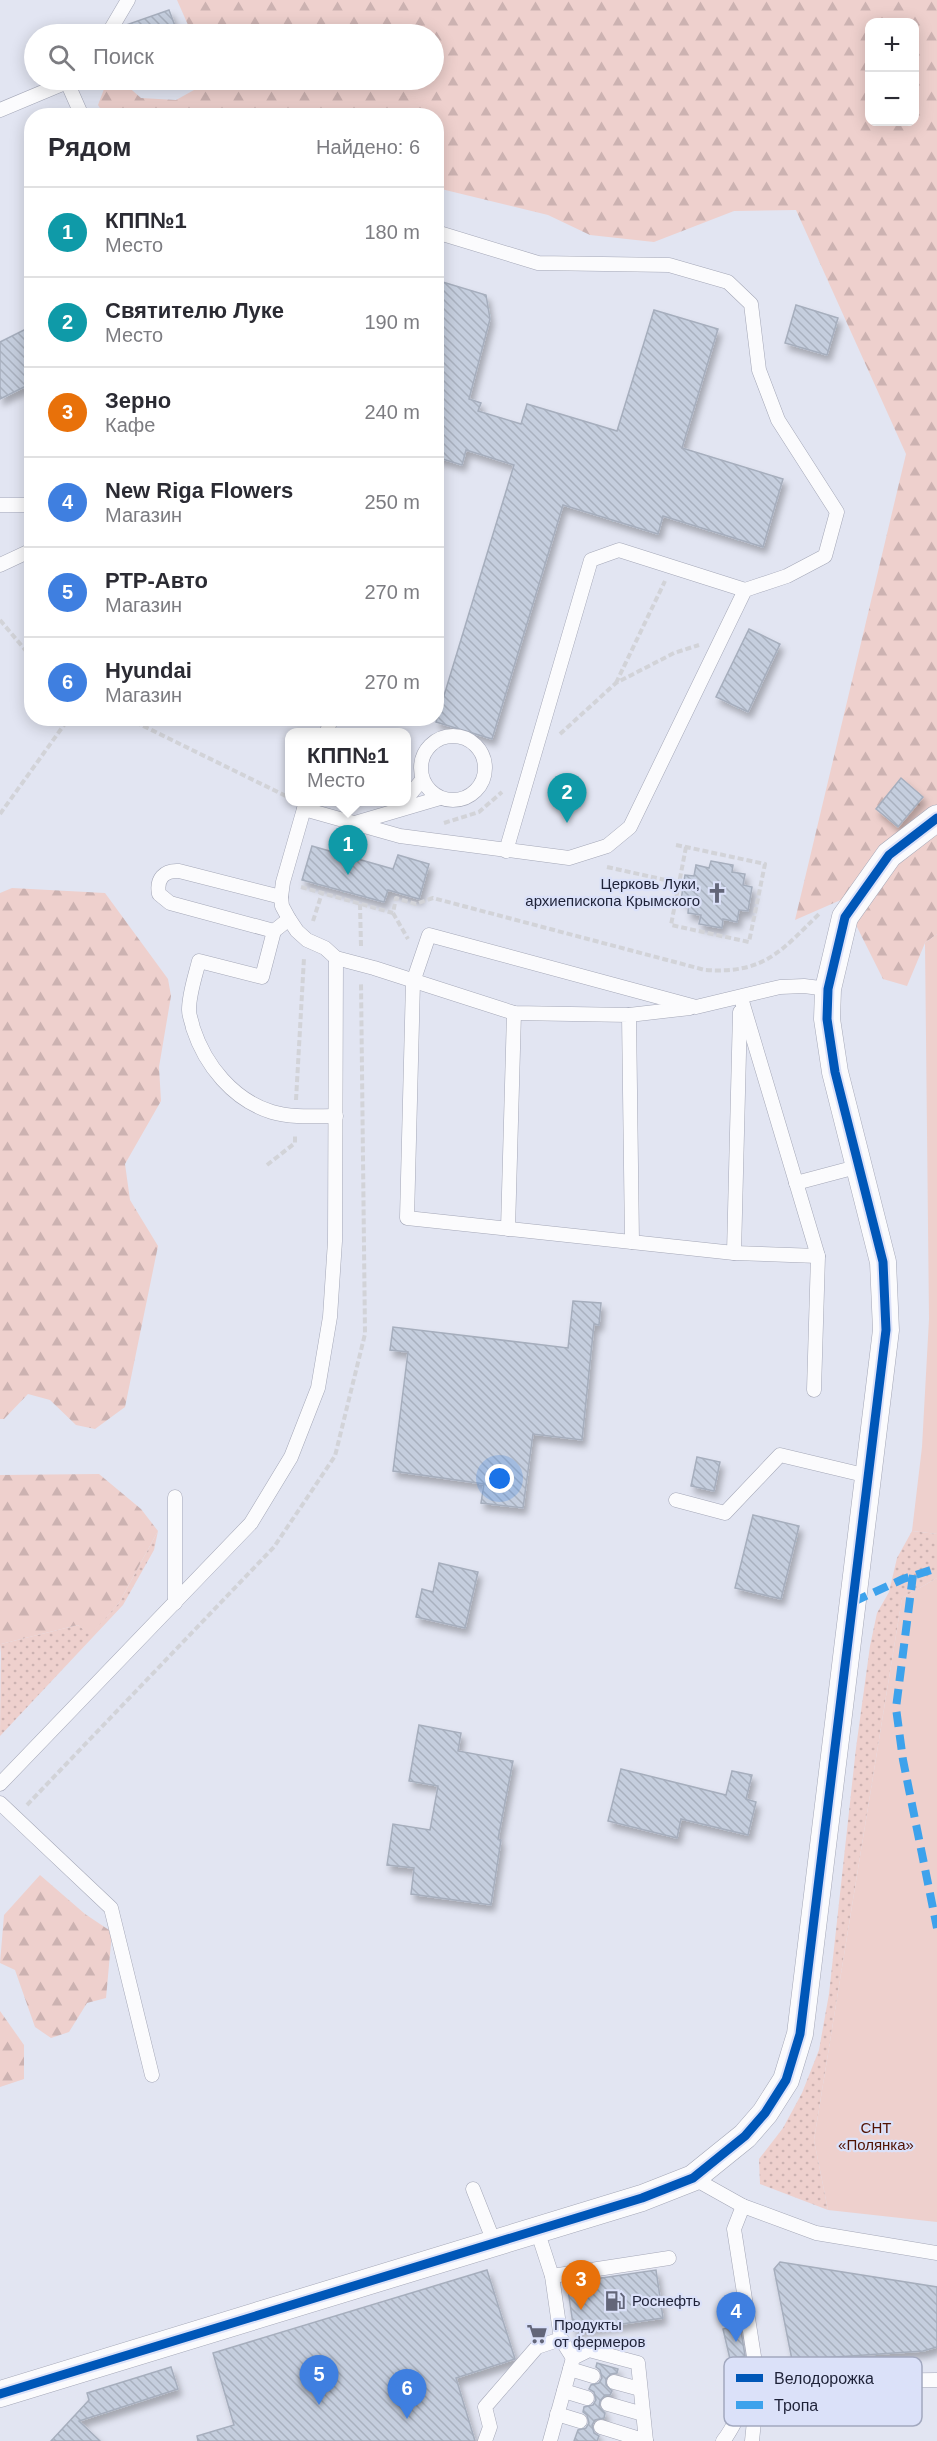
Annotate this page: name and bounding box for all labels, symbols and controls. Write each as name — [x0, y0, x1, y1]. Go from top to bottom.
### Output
map controls — [865, 18, 919, 126]
button: + — [865, 18, 919, 72]
search box — [24, 24, 444, 90]
icon: search — [45, 41, 78, 74]
text: Поиск — [93, 44, 154, 69]
button: − — [865, 72, 919, 126]
text: Рядом — [48, 132, 131, 162]
text: Найдено: 6 — [316, 136, 420, 158]
text: КПП№1 — [105, 208, 187, 233]
text: 1 — [62, 221, 73, 243]
text: 180 m — [364, 221, 420, 243]
text: Место — [105, 234, 163, 256]
text: Святителю Луке — [105, 298, 284, 323]
text: 2 — [62, 311, 73, 333]
text: 190 m — [364, 311, 420, 333]
text: Место — [105, 324, 163, 346]
text: Зерно — [105, 388, 171, 413]
text: 3 — [62, 401, 73, 423]
text: 240 m — [364, 401, 420, 423]
text: Кафе — [105, 414, 155, 436]
text: New Riga Flowers — [105, 478, 293, 503]
text: 4 — [62, 491, 73, 513]
text: 250 m — [364, 491, 420, 513]
text: Магазин — [105, 504, 182, 526]
text: РТР-Авто — [105, 568, 208, 593]
text: 5 — [62, 581, 73, 603]
text: 270 m — [364, 581, 420, 603]
text: Магазин — [105, 594, 182, 616]
text: Hyundai — [105, 658, 192, 683]
text: 6 — [62, 671, 73, 693]
text: 270 m — [364, 671, 420, 693]
text: Магазин — [105, 684, 182, 706]
popup — [285, 728, 411, 806]
text: КПП№1 — [307, 743, 389, 768]
text: Место — [307, 769, 365, 791]
pin: 2 — [548, 774, 586, 823]
pin: 1 — [328, 826, 368, 875]
place label: Церковь Луки, архиепископа Крымского — [525, 875, 700, 909]
church icon: Церковь Луки, архиепископа Крымского — [705, 881, 729, 905]
your location — [485, 1464, 514, 1493]
park label: СНТ «Полянка» — [838, 2119, 914, 2153]
pin: 3 — [562, 2260, 600, 2310]
fuel station icon: Роснефть — [603, 2289, 627, 2313]
place label: Роснефть — [632, 2292, 701, 2309]
pin: 4 — [716, 2292, 756, 2342]
place label: Продукты от фермеров — [554, 2316, 645, 2350]
supermarket icon: Продукты от фермеров — [525, 2322, 549, 2346]
pin: 5 — [300, 2356, 338, 2405]
legend — [724, 2357, 922, 2426]
pin: 6 — [388, 2370, 426, 2419]
text: Велодорожка — [774, 2370, 874, 2387]
text: Тропа — [774, 2397, 818, 2414]

